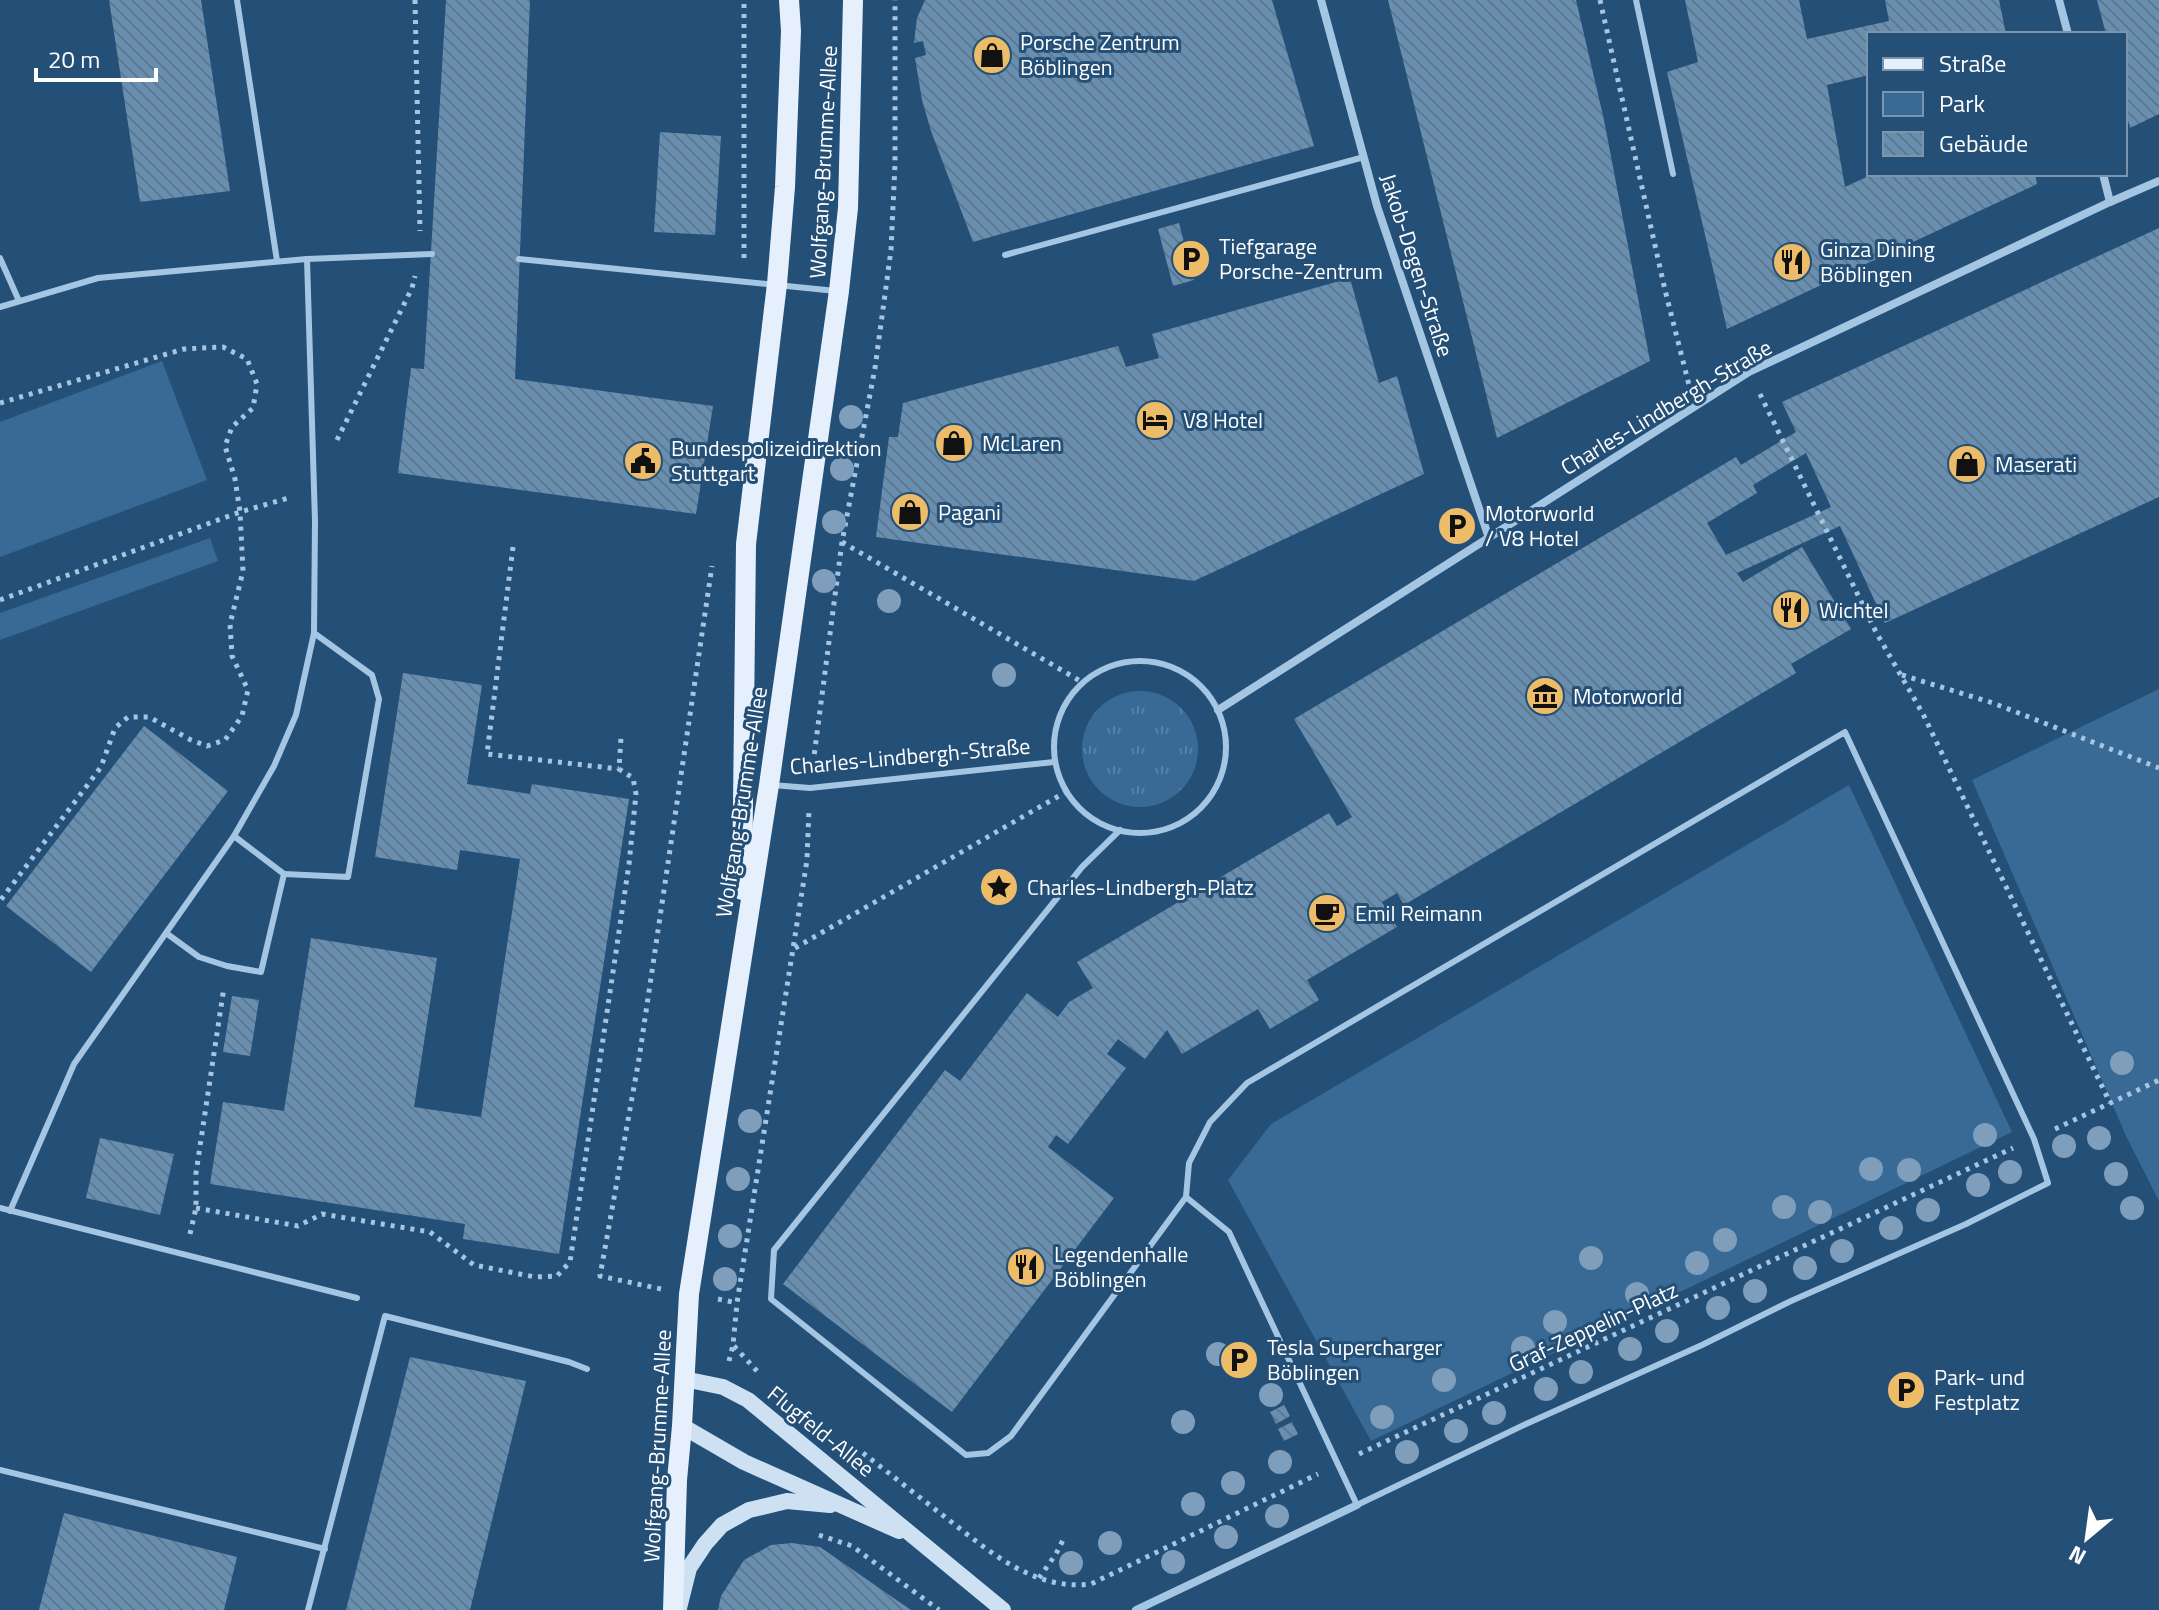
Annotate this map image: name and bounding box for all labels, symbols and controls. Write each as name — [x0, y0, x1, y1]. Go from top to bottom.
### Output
place label: Porsche Zentrum Böblingen — [1020, 25, 1180, 84]
scale bar — [36, 32, 156, 82]
legend — [1867, 32, 2127, 176]
shop icon: Porsche Zentrum Böblingen — [971, 34, 1013, 76]
text: 20 m — [48, 41, 100, 77]
street label: Wolfgang-Brumme-Allee — [800, 45, 846, 279]
text: Straße — [1939, 45, 2006, 81]
text: Park — [1939, 85, 1985, 121]
text: Gebäude — [1939, 125, 2028, 161]
street label: Jakob-Degen-Straße — [1371, 169, 1463, 361]
place label: Tiefgarage Porsche-Zentrum — [1219, 229, 1383, 288]
place label: Ginza Dining Böblingen — [1820, 232, 1935, 291]
parking icon: Tiefgarage Porsche-Zentrum — [1170, 238, 1212, 280]
restaurant icon: Ginza Dining Böblingen — [1771, 241, 1813, 283]
street label: Charles-Lindbergh-Straße — [1554, 330, 1778, 484]
hotel icon: V8 Hotel — [1134, 399, 1176, 441]
place label: V8 Hotel — [1183, 403, 1263, 437]
shop icon: McLaren — [933, 422, 975, 464]
place label: McLaren — [982, 426, 1062, 460]
place label: Bundespolizeidirektion Stuttgart — [671, 431, 881, 490]
public building icon: Bundespolizeidirektion Stuttgart — [622, 440, 664, 482]
shop icon: Maserati — [1946, 443, 1988, 485]
place label: Maserati — [1995, 447, 2077, 481]
shop icon: Pagani — [889, 491, 931, 533]
place label: Pagani — [938, 495, 1001, 529]
place label: Motorworld / V8 Hotel — [1485, 496, 1594, 555]
parking icon: Motorworld / V8 Hotel — [1436, 505, 1478, 547]
restaurant icon: Wichtel — [1770, 589, 1812, 631]
place label: Wichtel — [1819, 593, 1889, 627]
museum icon: Motorworld — [1524, 675, 1566, 717]
place label: Motorworld — [1573, 679, 1682, 713]
street label: Wolfgang-Brumme-Allee — [706, 684, 776, 920]
street label: Charles-Lindbergh-Straße — [788, 729, 1032, 783]
place icon: Charles-Lindbergh-Platz — [978, 866, 1020, 908]
place label: Charles-Lindbergh-Platz — [1027, 870, 1254, 904]
cafe icon: Emil Reimann — [1306, 892, 1348, 934]
place label: Emil Reimann — [1355, 896, 1483, 930]
place label: Legendenhalle Böblingen — [1054, 1237, 1188, 1296]
restaurant icon: Legendenhalle Böblingen — [1005, 1246, 1047, 1288]
street label: Graf-Zeppelin-Platz — [1503, 1273, 1683, 1381]
street label: Wolfgang-Brumme-Allee — [634, 1329, 680, 1563]
place label: Tesla Supercharger Böblingen — [1267, 1330, 1443, 1389]
parking icon: Tesla Supercharger Böblingen — [1218, 1339, 1260, 1381]
place label: Park- und Festplatz — [1934, 1360, 2025, 1419]
parking icon: Park- und Festplatz — [1885, 1369, 1927, 1411]
street label: Flugfeld-Allee — [760, 1377, 882, 1485]
north arrow — [2047, 1498, 2127, 1578]
text: N — [2062, 1537, 2092, 1574]

